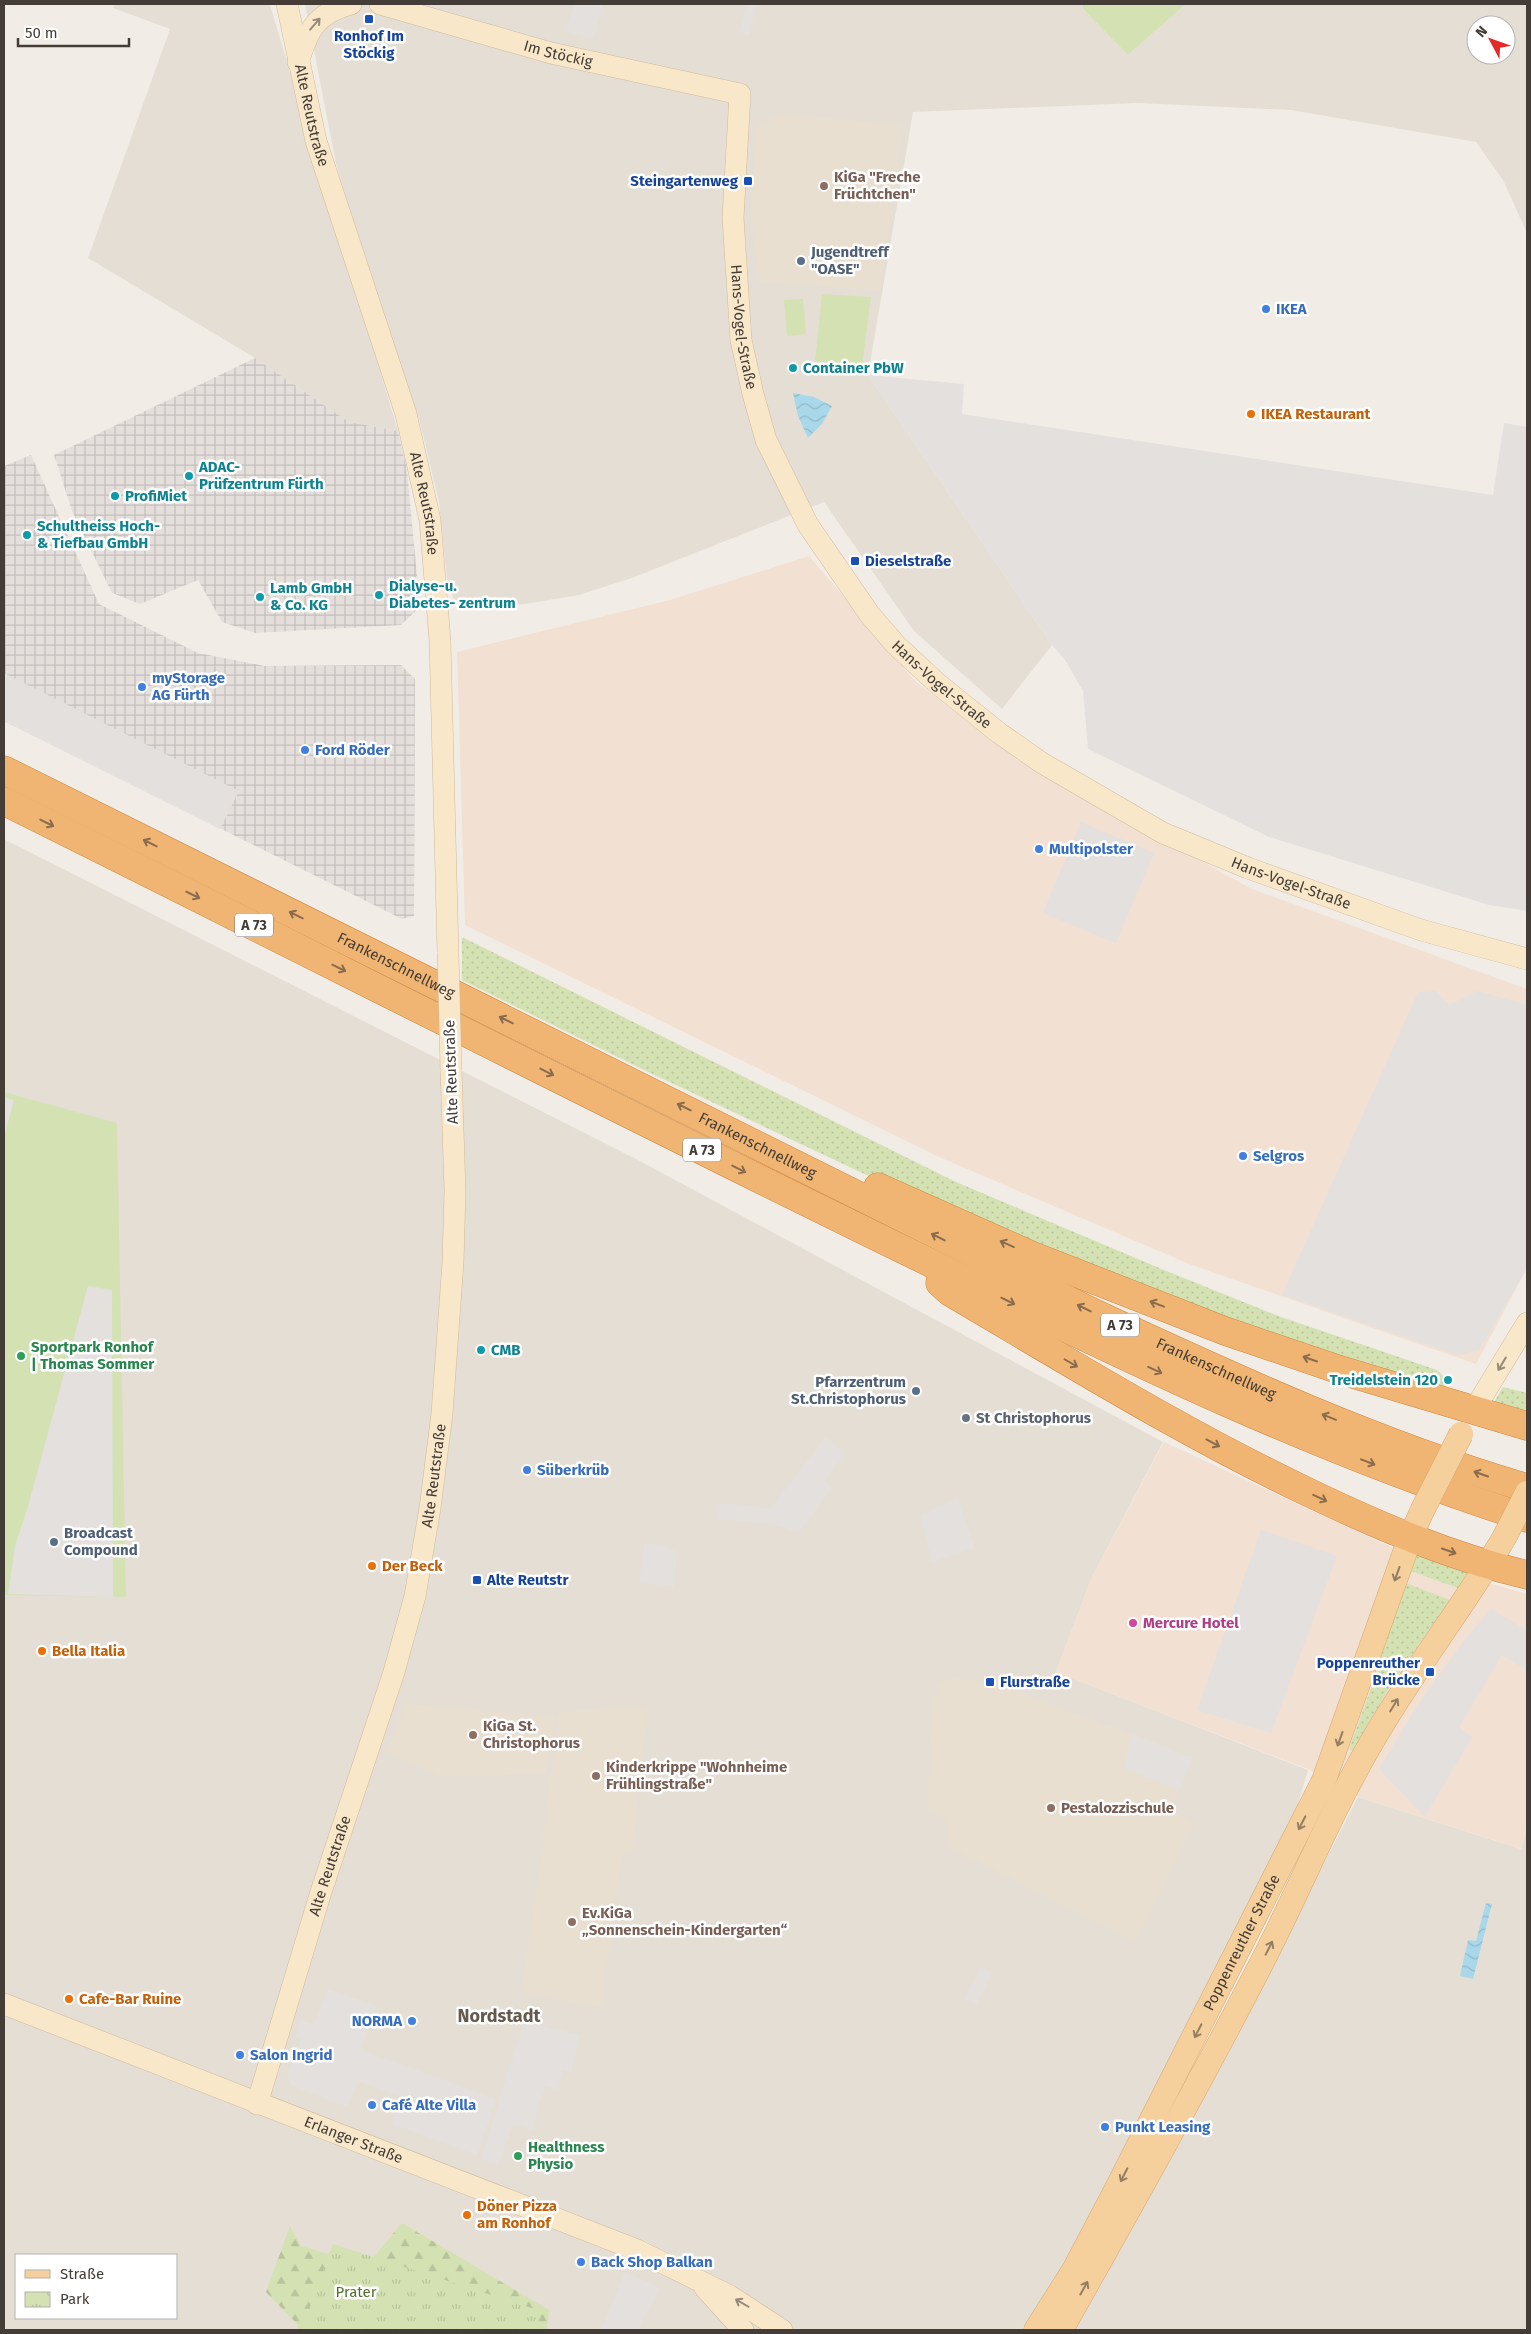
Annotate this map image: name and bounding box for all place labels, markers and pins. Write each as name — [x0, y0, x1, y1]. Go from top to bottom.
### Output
marker: Ronhof Im Stöckig — [363, 13, 375, 25]
place label: Ronhof Im Stöckig — [334, 27, 404, 62]
place label: KiGa "Freche Früchtchen" — [834, 168, 921, 203]
place label: Steingartenweg — [630, 172, 739, 190]
marker: Steingartenweg — [742, 175, 754, 187]
marker: KiGa "Freche Früchtchen" — [818, 180, 830, 192]
place label: Jugendtreff "OASE" — [810, 243, 890, 278]
marker: Jugendtreff "OASE" — [795, 255, 807, 267]
place label: IKEA — [1276, 300, 1308, 318]
marker: IKEA — [1260, 303, 1272, 315]
place label: Container PbW — [803, 359, 904, 377]
marker: Container PbW — [787, 362, 799, 374]
place label: IKEA Restaurant — [1261, 405, 1371, 423]
marker: IKEA Restaurant — [1245, 408, 1257, 420]
place label: ADAC- Prüfzentrum Fürth — [198, 458, 324, 493]
marker: ADAC- Prüfzentrum Fürth — [183, 470, 195, 482]
place label: ProfiMiet — [125, 487, 187, 505]
marker: ProfiMiet — [109, 490, 121, 502]
place label: Schultheiss Hoch- & Tiefbau GmbH — [37, 517, 160, 552]
marker: Schultheiss Hoch- & Tiefbau GmbH — [21, 529, 33, 541]
place label: Dieselstraße — [865, 552, 951, 570]
marker: Dieselstraße — [849, 555, 861, 567]
place label: Dialyse-u. Diabetes- zentrum — [389, 577, 516, 612]
place label: Lamb GmbH & Co. KG — [270, 579, 352, 614]
marker: Dialyse-u. Diabetes- zentrum — [373, 589, 385, 601]
marker: Lamb GmbH & Co. KG — [254, 591, 266, 603]
place label: myStorage AG Fürth — [151, 669, 225, 704]
marker: myStorage AG Fürth — [136, 681, 148, 693]
place label: Ford Röder — [315, 741, 391, 759]
marker: Ford Röder — [299, 744, 311, 756]
place label: Multipolster — [1049, 840, 1134, 858]
marker: Multipolster — [1033, 843, 1045, 855]
place label: Selgros — [1253, 1147, 1304, 1165]
marker: Selgros — [1237, 1150, 1249, 1162]
place label: Sportpark Ronhof | Thomas Sommer — [31, 1338, 155, 1373]
place label: CMB — [491, 1341, 521, 1359]
marker: CMB — [475, 1344, 487, 1356]
marker: Sportpark Ronhof | Thomas Sommer — [15, 1350, 27, 1362]
place label: Treidelstein 120 — [1330, 1371, 1438, 1389]
place label: Pfarrzentrum St.Christophorus — [791, 1373, 906, 1408]
marker: Treidelstein 120 — [1442, 1374, 1454, 1386]
marker: Pfarrzentrum St.Christophorus — [910, 1385, 922, 1397]
place label: St Christophorus — [976, 1409, 1091, 1427]
marker: St Christophorus — [960, 1412, 972, 1424]
place label: Süberkrüb — [537, 1461, 609, 1479]
marker: Süberkrüb — [521, 1464, 533, 1476]
place label: Broadcast Compound — [64, 1524, 138, 1559]
marker: Broadcast Compound — [48, 1536, 60, 1548]
place label: Der Beck — [382, 1557, 443, 1575]
marker: Der Beck — [366, 1560, 378, 1572]
place label: Alte Reutstr — [486, 1571, 569, 1589]
marker: Alte Reutstr — [471, 1574, 483, 1586]
place label: Mercure Hotel — [1143, 1614, 1239, 1632]
marker: Mercure Hotel — [1127, 1617, 1139, 1629]
place label: Bella Italia — [52, 1642, 125, 1660]
marker: Bella Italia — [36, 1645, 48, 1657]
place label: Poppenreuther Brücke — [1317, 1654, 1421, 1689]
marker: Poppenreuther Brücke — [1424, 1666, 1436, 1678]
place label: Flurstraße — [1000, 1673, 1070, 1691]
marker: Flurstraße — [984, 1676, 996, 1688]
place label: KiGa St. Christophorus — [483, 1717, 580, 1752]
marker: KiGa St. Christophorus — [467, 1729, 479, 1741]
place label: Kinderkrippe "Wohnheime Frühlingstraße" — [606, 1758, 787, 1793]
marker: Kinderkrippe "Wohnheime Frühlingstraße" — [590, 1770, 602, 1782]
place label: Pestalozzischule — [1061, 1799, 1174, 1817]
marker: Pestalozzischule — [1045, 1802, 1057, 1814]
place label: Ev.KiGa „Sonnenschein-Kindergarten“ — [582, 1904, 788, 1939]
marker: Ev.KiGa „Sonnenschein-Kindergarten“ — [566, 1916, 578, 1928]
place label: Cafe-Bar Ruine — [79, 1990, 181, 2008]
marker: Cafe-Bar Ruine — [63, 1993, 75, 2005]
place label: NORMA — [352, 2012, 403, 2030]
marker: NORMA — [406, 2015, 418, 2027]
place label: Salon Ingrid — [250, 2046, 333, 2064]
marker: Salon Ingrid — [234, 2049, 246, 2061]
place label: Café Alte Villa — [382, 2096, 476, 2114]
marker: Café Alte Villa — [366, 2099, 378, 2111]
place label: Punkt Leasing — [1115, 2118, 1211, 2136]
marker: Punkt Leasing — [1099, 2121, 1111, 2133]
place label: Healthness Physio — [528, 2138, 604, 2173]
marker: Healthness Physio — [512, 2150, 524, 2162]
place label: Döner Pizza am Ronhof — [477, 2197, 557, 2232]
marker: Döner Pizza am Ronhof — [461, 2209, 473, 2221]
place label: Back Shop Balkan — [591, 2253, 713, 2271]
marker: Back Shop Balkan — [575, 2256, 587, 2268]

